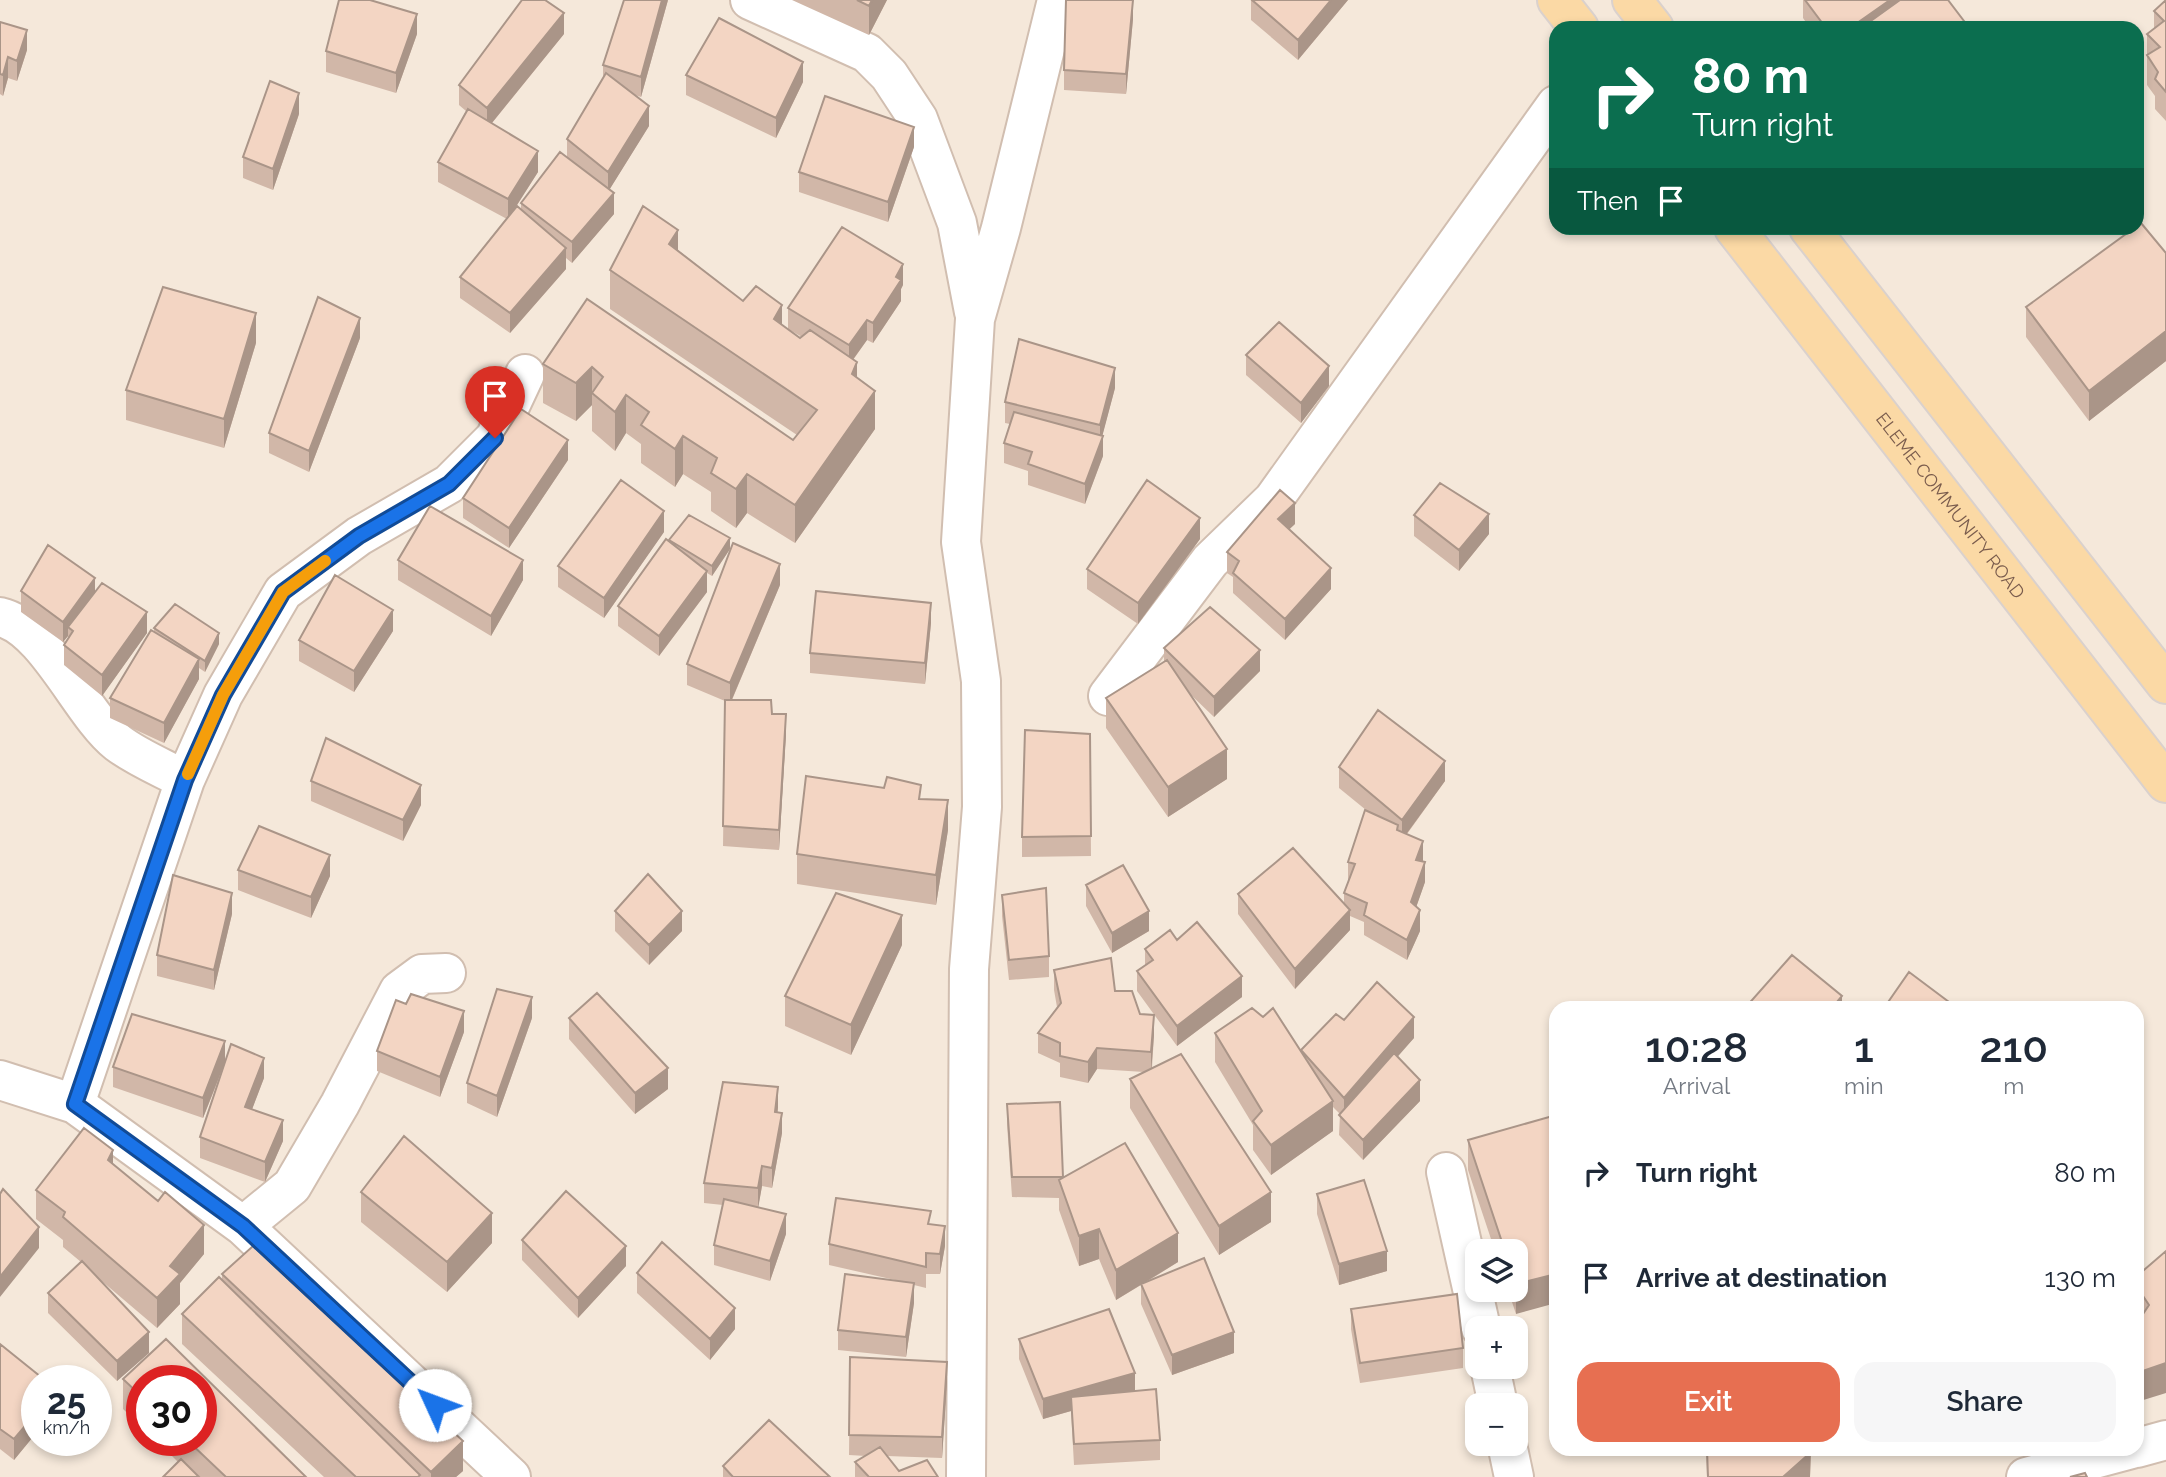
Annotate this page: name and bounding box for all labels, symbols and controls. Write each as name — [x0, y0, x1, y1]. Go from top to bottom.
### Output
text: 80 m — [1692, 47, 1809, 104]
icon: right — [1577, 49, 1668, 140]
text: Turn right — [1692, 106, 1833, 143]
icon: arrive — [1652, 182, 1690, 220]
text: Then — [1577, 186, 1638, 216]
pin — [465, 366, 525, 438]
icon: arrive — [476, 377, 514, 415]
street label: ELEME COMMUNITY ROAD — [1872, 408, 2029, 603]
text: 10:28 — [1645, 1023, 1748, 1072]
text: 1 — [1854, 1023, 1874, 1072]
text: 210 — [1979, 1023, 2048, 1072]
text: Arrival — [1663, 1072, 1730, 1099]
text: min — [1844, 1072, 1884, 1099]
text: m — [2003, 1072, 2024, 1099]
icon: right — [1577, 1154, 1615, 1192]
text: Turn right — [1636, 1158, 1757, 1188]
text: 80 m — [2054, 1158, 2116, 1188]
map controls — [1465, 1239, 1528, 1456]
button: layers — [1465, 1239, 1528, 1302]
icon: arrive — [1577, 1259, 1615, 1297]
text: Arrive at destination — [1636, 1263, 1887, 1293]
text: 130 m — [2045, 1263, 2116, 1293]
button: + — [1465, 1316, 1528, 1379]
button: Exit — [1577, 1362, 1840, 1442]
button: Share — [1854, 1362, 2116, 1442]
speed limit sign: 30 — [126, 1365, 217, 1456]
position arrow — [398, 1368, 472, 1442]
text: 25 — [47, 1381, 86, 1422]
button: − — [1465, 1393, 1528, 1456]
text: km/h — [43, 1417, 90, 1438]

